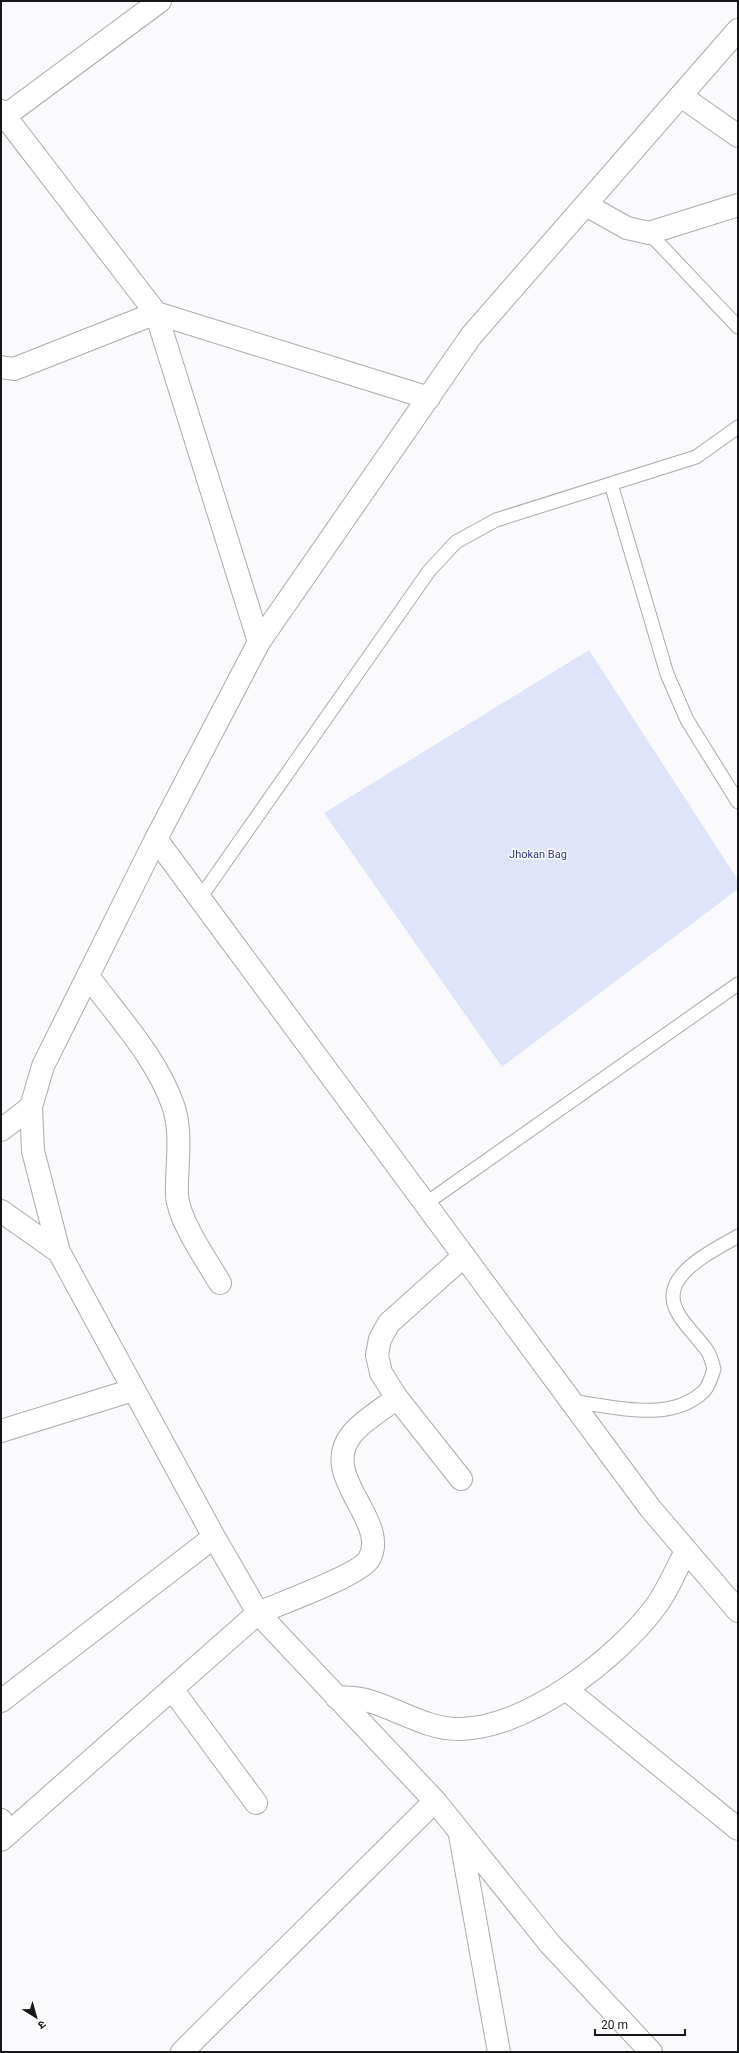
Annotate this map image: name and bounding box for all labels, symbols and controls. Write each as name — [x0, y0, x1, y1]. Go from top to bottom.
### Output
park label: Jhokan Bag — [509, 848, 567, 861]
north arrow — [16, 1997, 56, 2037]
scale bar — [595, 2011, 685, 2037]
text: उ — [35, 2017, 48, 2032]
text: 20 m — [601, 2018, 628, 2032]

